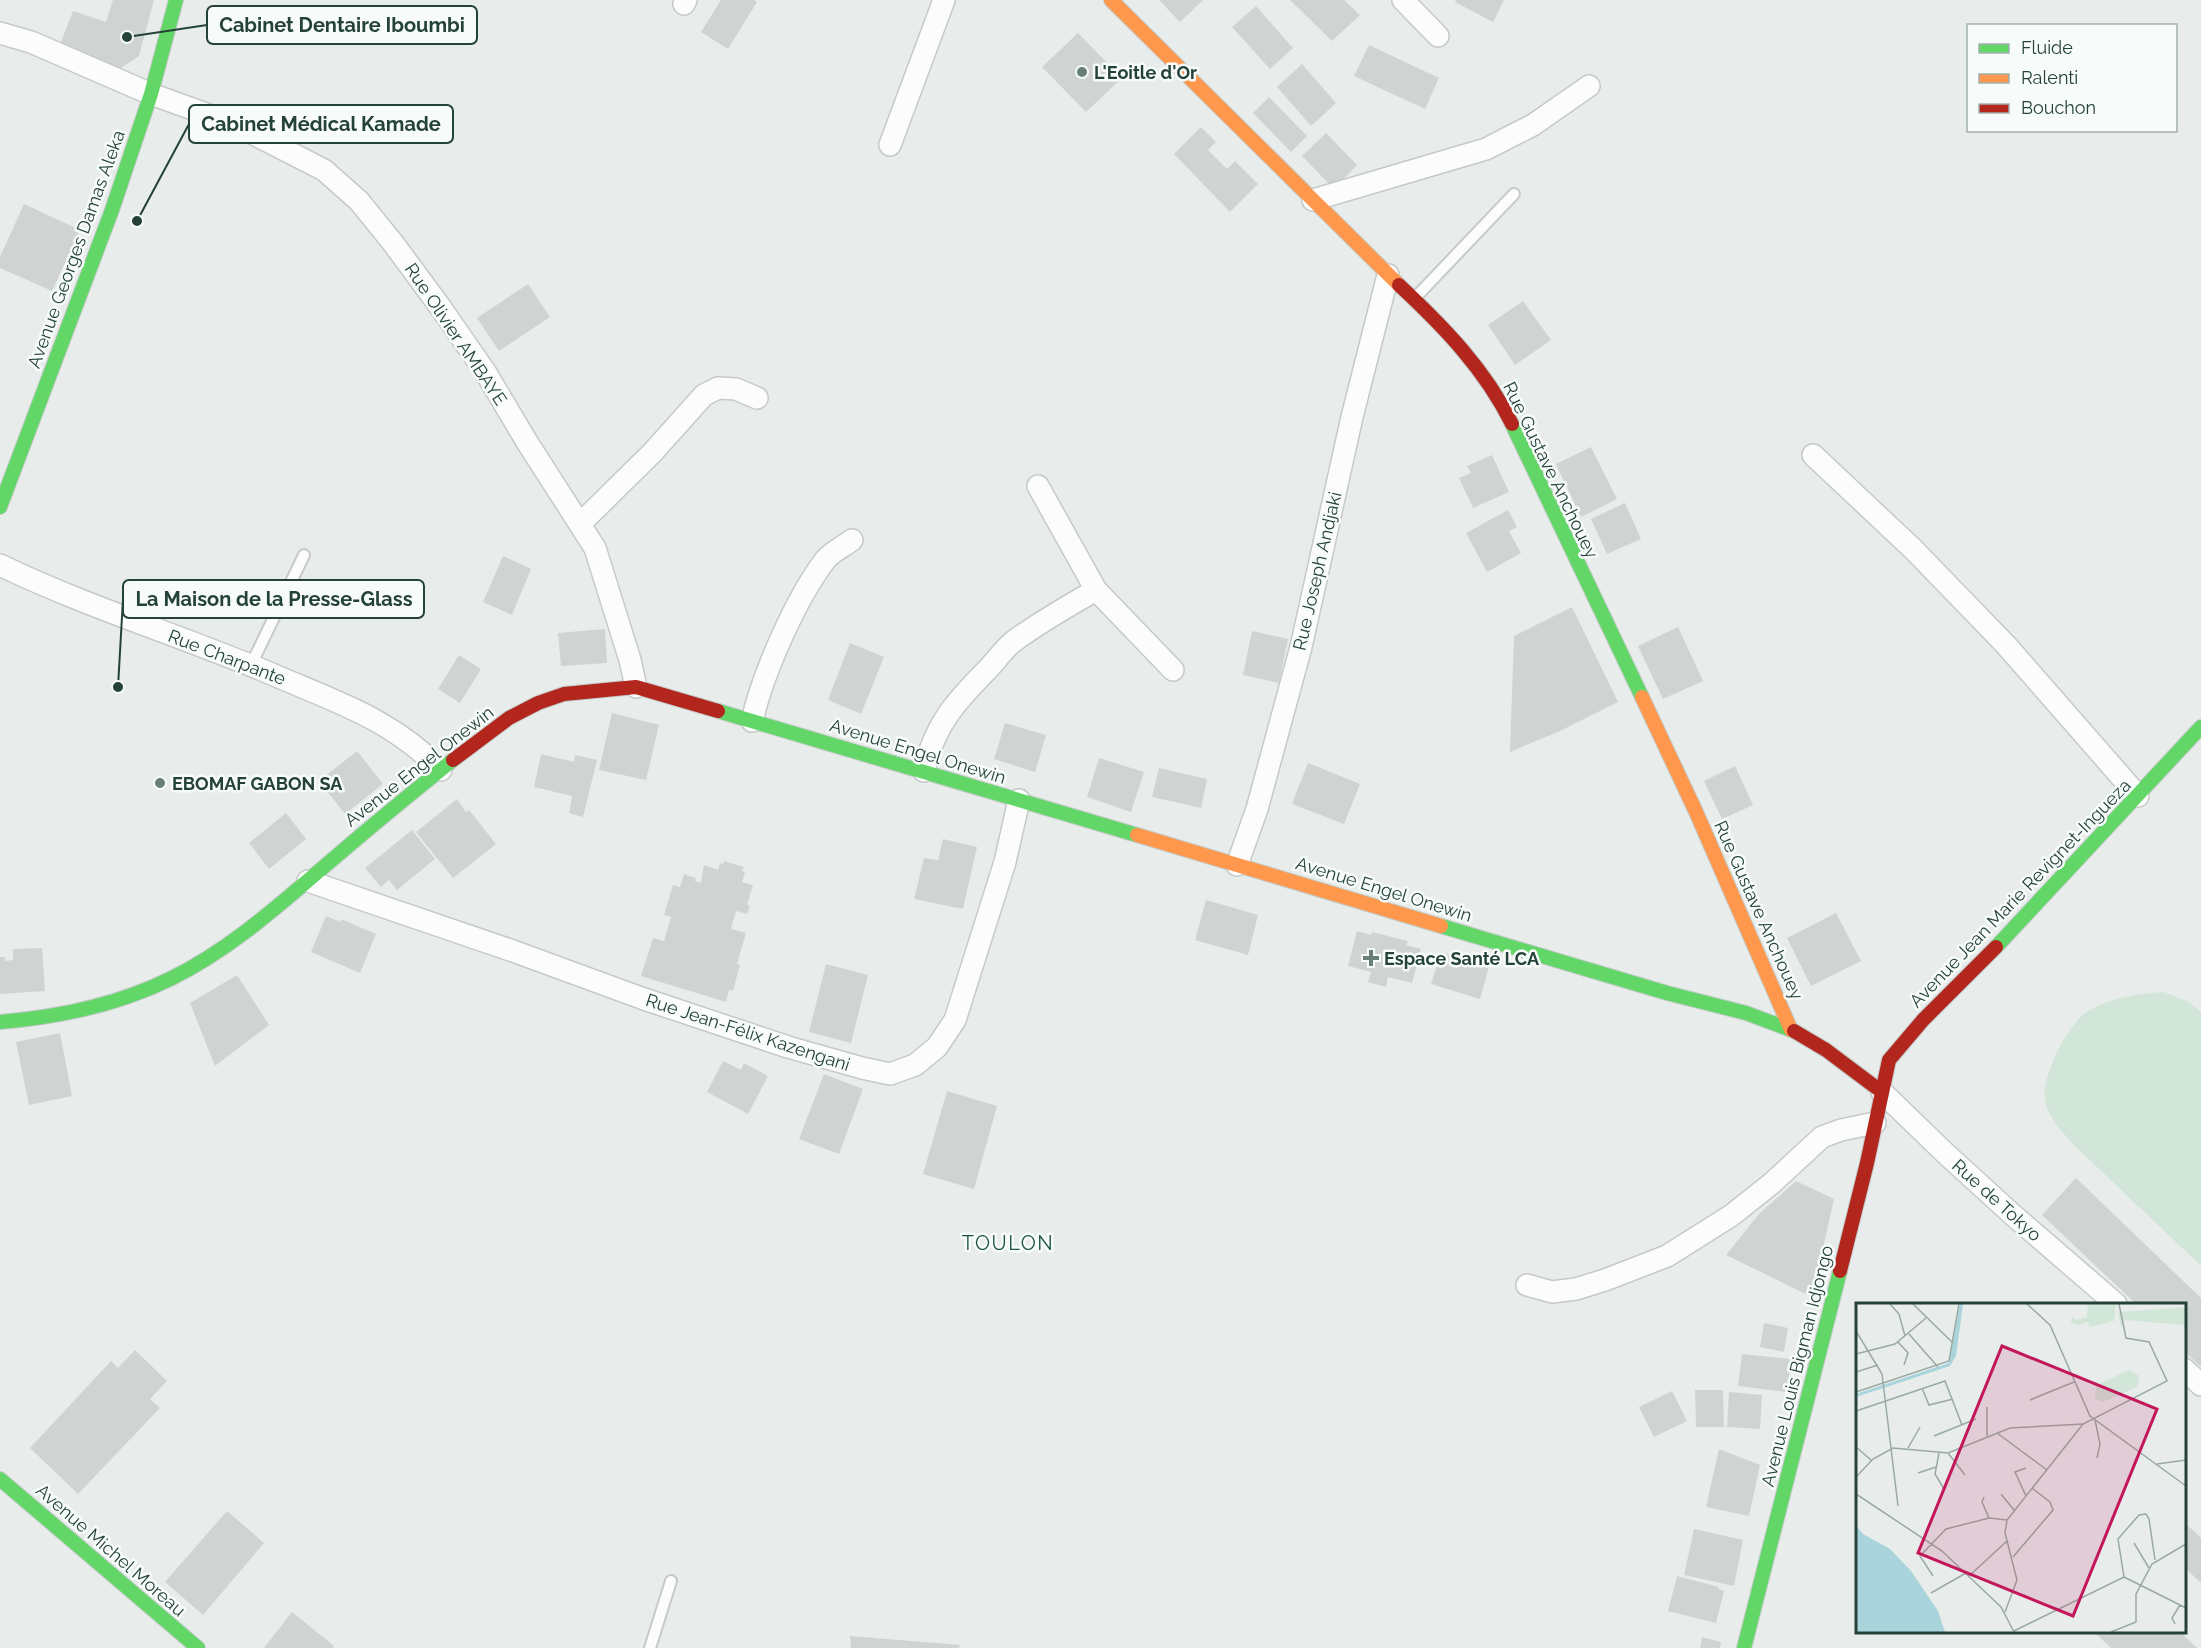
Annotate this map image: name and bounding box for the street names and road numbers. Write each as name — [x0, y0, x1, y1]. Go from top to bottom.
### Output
street label: Avenue Georges Damas Aleka — [23, 127, 129, 371]
street label: Rue Olivier AMBAYE — [401, 259, 511, 409]
street label: Rue Gustave Anchouey — [1499, 378, 1603, 562]
street label: Rue Joseph Andjaki — [1289, 490, 1345, 652]
street label: Rue Charpante — [165, 625, 289, 689]
street label: Avenue Engel Onewin — [340, 701, 498, 831]
street label: Avenue Engel Onewin — [827, 714, 1009, 788]
street label: Avenue Jean Marie Revignet-Ingueza — [1905, 775, 2135, 1011]
street label: Rue Gustave Anchouey — [1710, 817, 1808, 1003]
street label: Avenue Engel Onewin — [1293, 852, 1475, 926]
street label: Rue Jean-Félix Kazengani — [643, 989, 853, 1075]
street label: Rue de Tokyo — [1948, 1155, 2046, 1246]
street label: Avenue Louis Bigman Idjongo — [1757, 1243, 1837, 1489]
street label: Avenue Michel Moreau — [32, 1479, 190, 1621]

